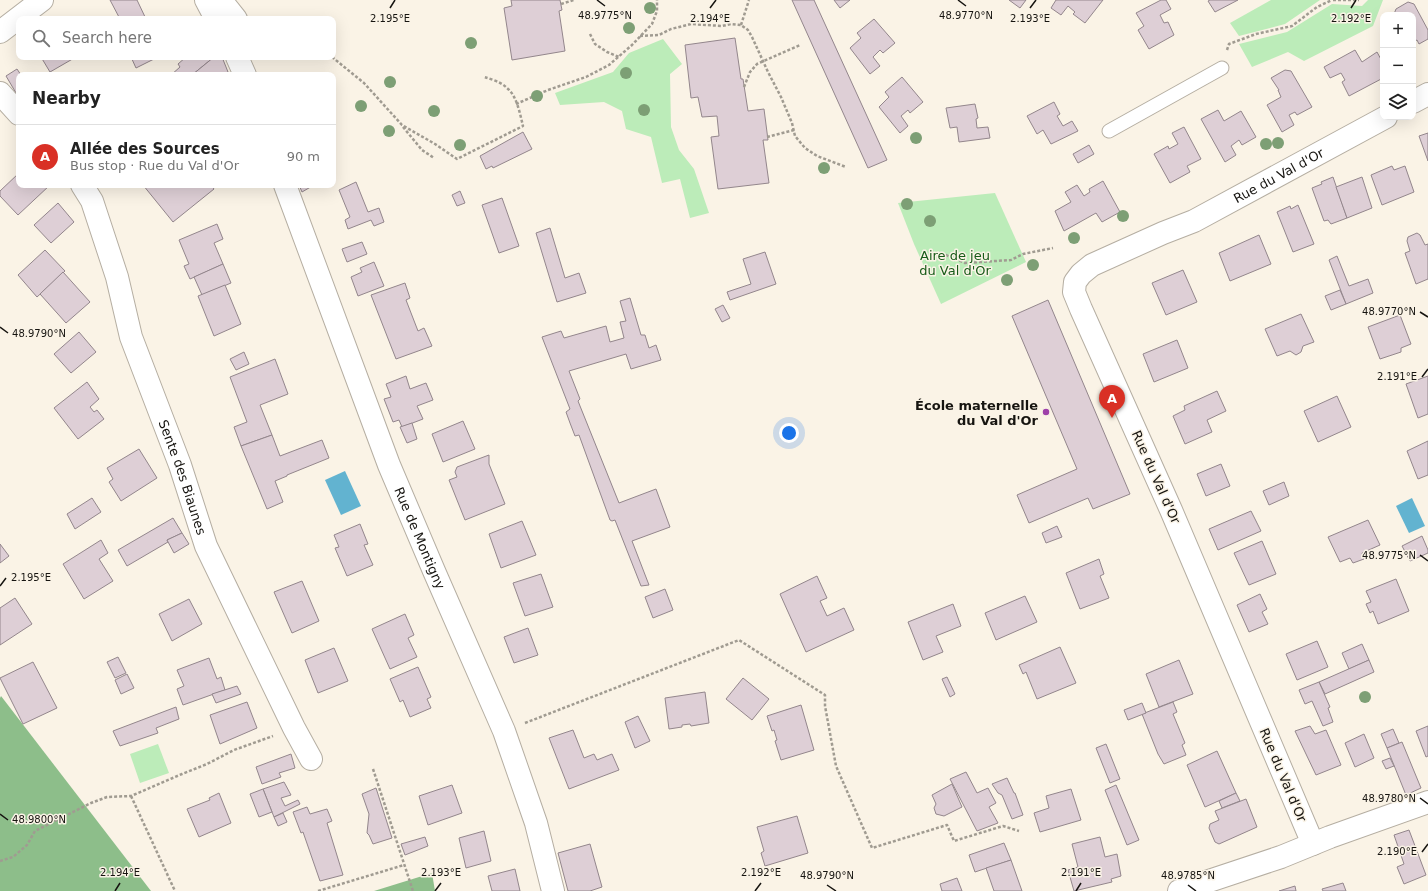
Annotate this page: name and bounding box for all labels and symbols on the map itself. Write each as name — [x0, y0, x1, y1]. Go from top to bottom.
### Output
text: 48.9775°N — [578, 10, 632, 21]
text: 48.9770°N — [939, 10, 993, 21]
text: 2.195°E — [370, 13, 410, 24]
text: 2.194°E — [690, 13, 730, 24]
text: 2.193°E — [1010, 13, 1050, 24]
text: 2.192°E — [1331, 13, 1371, 24]
street label: Rue du Val d'Or — [1231, 144, 1327, 206]
park label: Aire de jeu du Val d'Or — [919, 248, 991, 278]
text: 48.9770°N — [1362, 306, 1416, 317]
text: 48.9790°N — [12, 328, 66, 339]
text: 2.191°E — [1377, 371, 1417, 382]
pin: A — [1099, 385, 1125, 418]
place label: École maternelle du Val d'Or — [915, 398, 1039, 428]
marker: École maternelle du Val d'Or — [1041, 407, 1051, 417]
street label: Sente des Biaunes — [156, 418, 209, 537]
your location — [779, 423, 799, 443]
street label: Rue du Val d'Or — [1129, 428, 1184, 527]
street label: Rue de Montigny — [392, 485, 449, 592]
text: 48.9775°N — [1362, 550, 1416, 561]
text: 2.195°E — [11, 572, 51, 583]
street label: Rue du Val d'Or — [1256, 726, 1310, 825]
text: 48.9780°N — [1362, 793, 1416, 804]
text: 48.9800°N — [12, 814, 66, 825]
text: 2.190°E — [1377, 846, 1417, 857]
text: 2.194°E — [100, 867, 140, 878]
text: 2.193°E — [421, 867, 461, 878]
text: 2.192°E — [741, 867, 781, 878]
text: 2.191°E — [1061, 867, 1101, 878]
text: 48.9790°N — [800, 870, 854, 881]
text: 48.9785°N — [1161, 870, 1215, 881]

